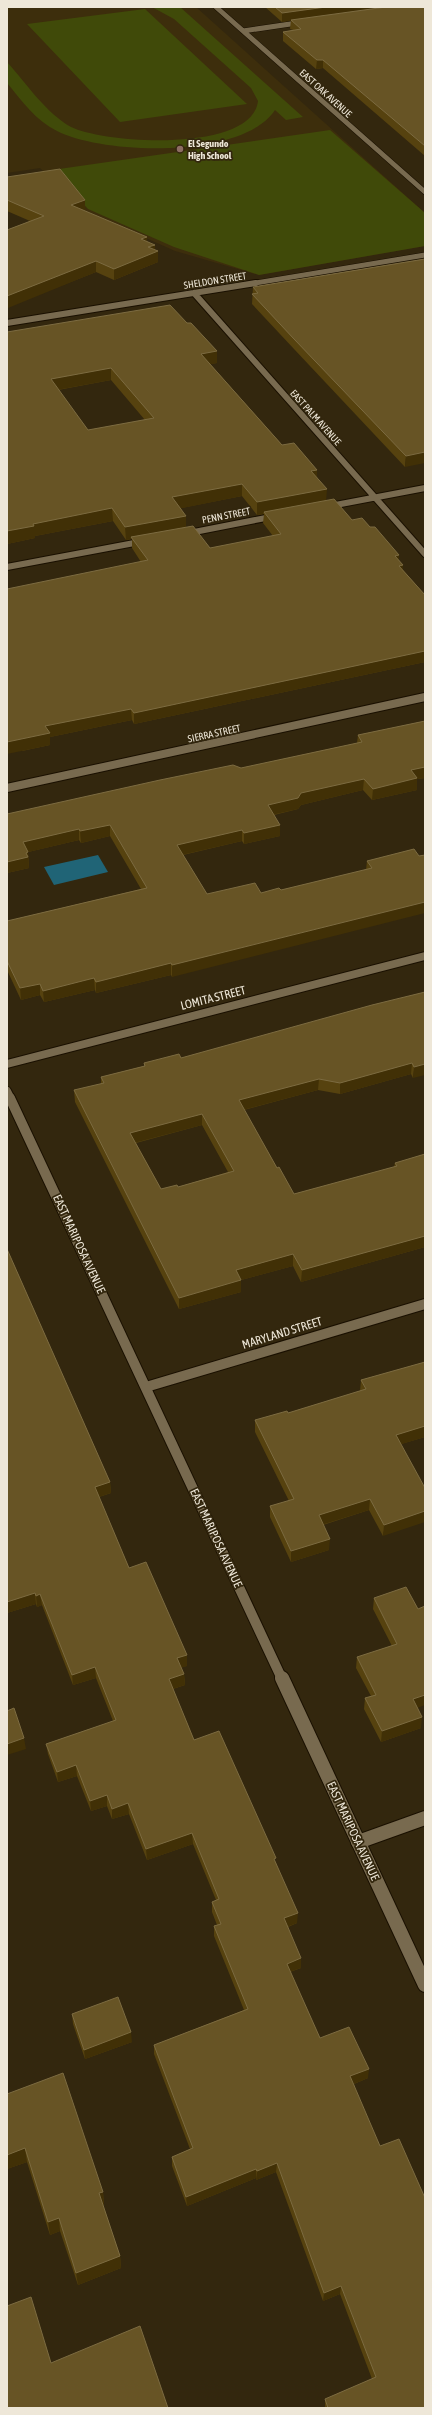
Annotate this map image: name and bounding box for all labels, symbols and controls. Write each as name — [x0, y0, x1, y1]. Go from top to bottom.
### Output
street label: EAST OAK AVENUE — [297, 67, 354, 120]
place label: El Segundo High School — [188, 138, 232, 161]
marker: El Segundo High School — [175, 144, 185, 154]
street label: SHELDON STREET — [183, 270, 248, 291]
street label: EAST PALM AVENUE — [288, 387, 344, 448]
street label: PENN STREET — [201, 505, 252, 526]
street label: SIERRA STREET — [187, 722, 242, 744]
street label: LOMITA STREET — [179, 983, 248, 1013]
street label: EAST MARIPOSA AVENUE — [50, 1192, 108, 1296]
street label: MARYLAND STREET — [240, 1314, 324, 1352]
street label: EAST MARIPOSA AVENUE — [187, 1486, 245, 1590]
street label: EAST MARIPOSA AVENUE — [324, 1779, 382, 1883]

